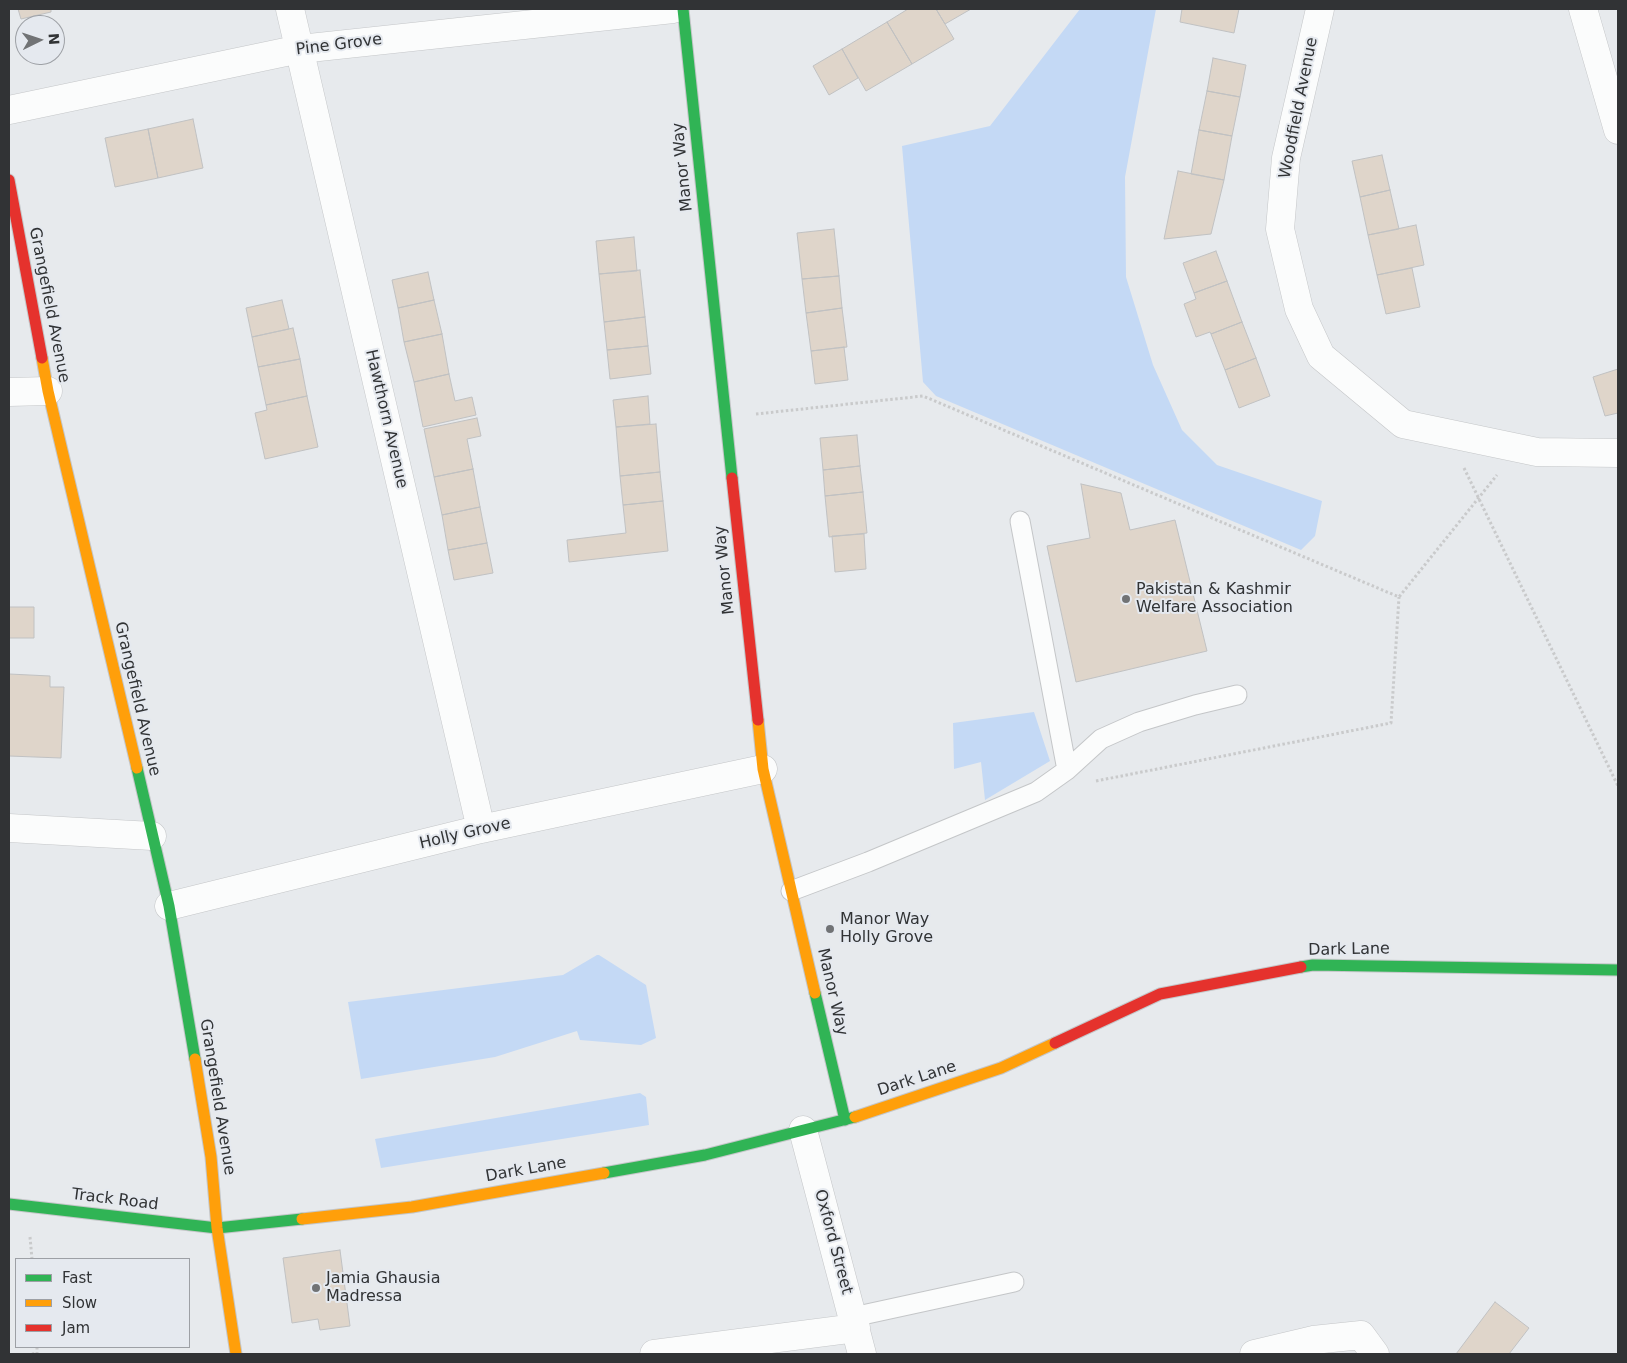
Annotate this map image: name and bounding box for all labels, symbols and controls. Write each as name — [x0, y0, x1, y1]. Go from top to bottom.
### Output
north arrow — [15, 15, 65, 65]
street label: Pine Grove — [295, 30, 383, 60]
text: N — [46, 33, 62, 45]
street label: Woodfield Avenue — [1276, 36, 1322, 180]
street label: Manor Way — [669, 122, 697, 212]
street label: Grangefield Avenue — [25, 226, 73, 384]
street label: Hawthorn Avenue — [361, 348, 411, 490]
street label: Manor Way — [711, 525, 739, 615]
place label: Pakistan & Kashmir Welfare Association — [1136, 580, 1293, 618]
marker: Pakistan & Kashmir Welfare Association — [1120, 593, 1132, 605]
street label: Grangefield Avenue — [110, 620, 164, 778]
street label: Holly Grove — [418, 814, 512, 854]
place label: Manor Way Holly Grove — [840, 910, 933, 948]
marker: Manor Way Holly Grove — [824, 923, 836, 935]
street label: Dark Lane — [1308, 940, 1390, 960]
street label: Manor Way — [813, 946, 851, 1038]
street label: Grangefield Avenue — [195, 1017, 239, 1177]
street label: Dark Lane — [875, 1057, 959, 1101]
street label: Dark Lane — [484, 1153, 568, 1187]
street label: Track Road — [71, 1185, 159, 1215]
street label: Oxford Street — [810, 1188, 856, 1296]
legend — [15, 1258, 190, 1348]
text: Fast — [62, 1269, 92, 1287]
place label: Jamia Ghausia Madressa — [326, 1269, 441, 1307]
marker: Jamia Ghausia Madressa — [310, 1282, 322, 1294]
text: Slow — [62, 1294, 97, 1312]
text: Jam — [62, 1319, 90, 1337]

